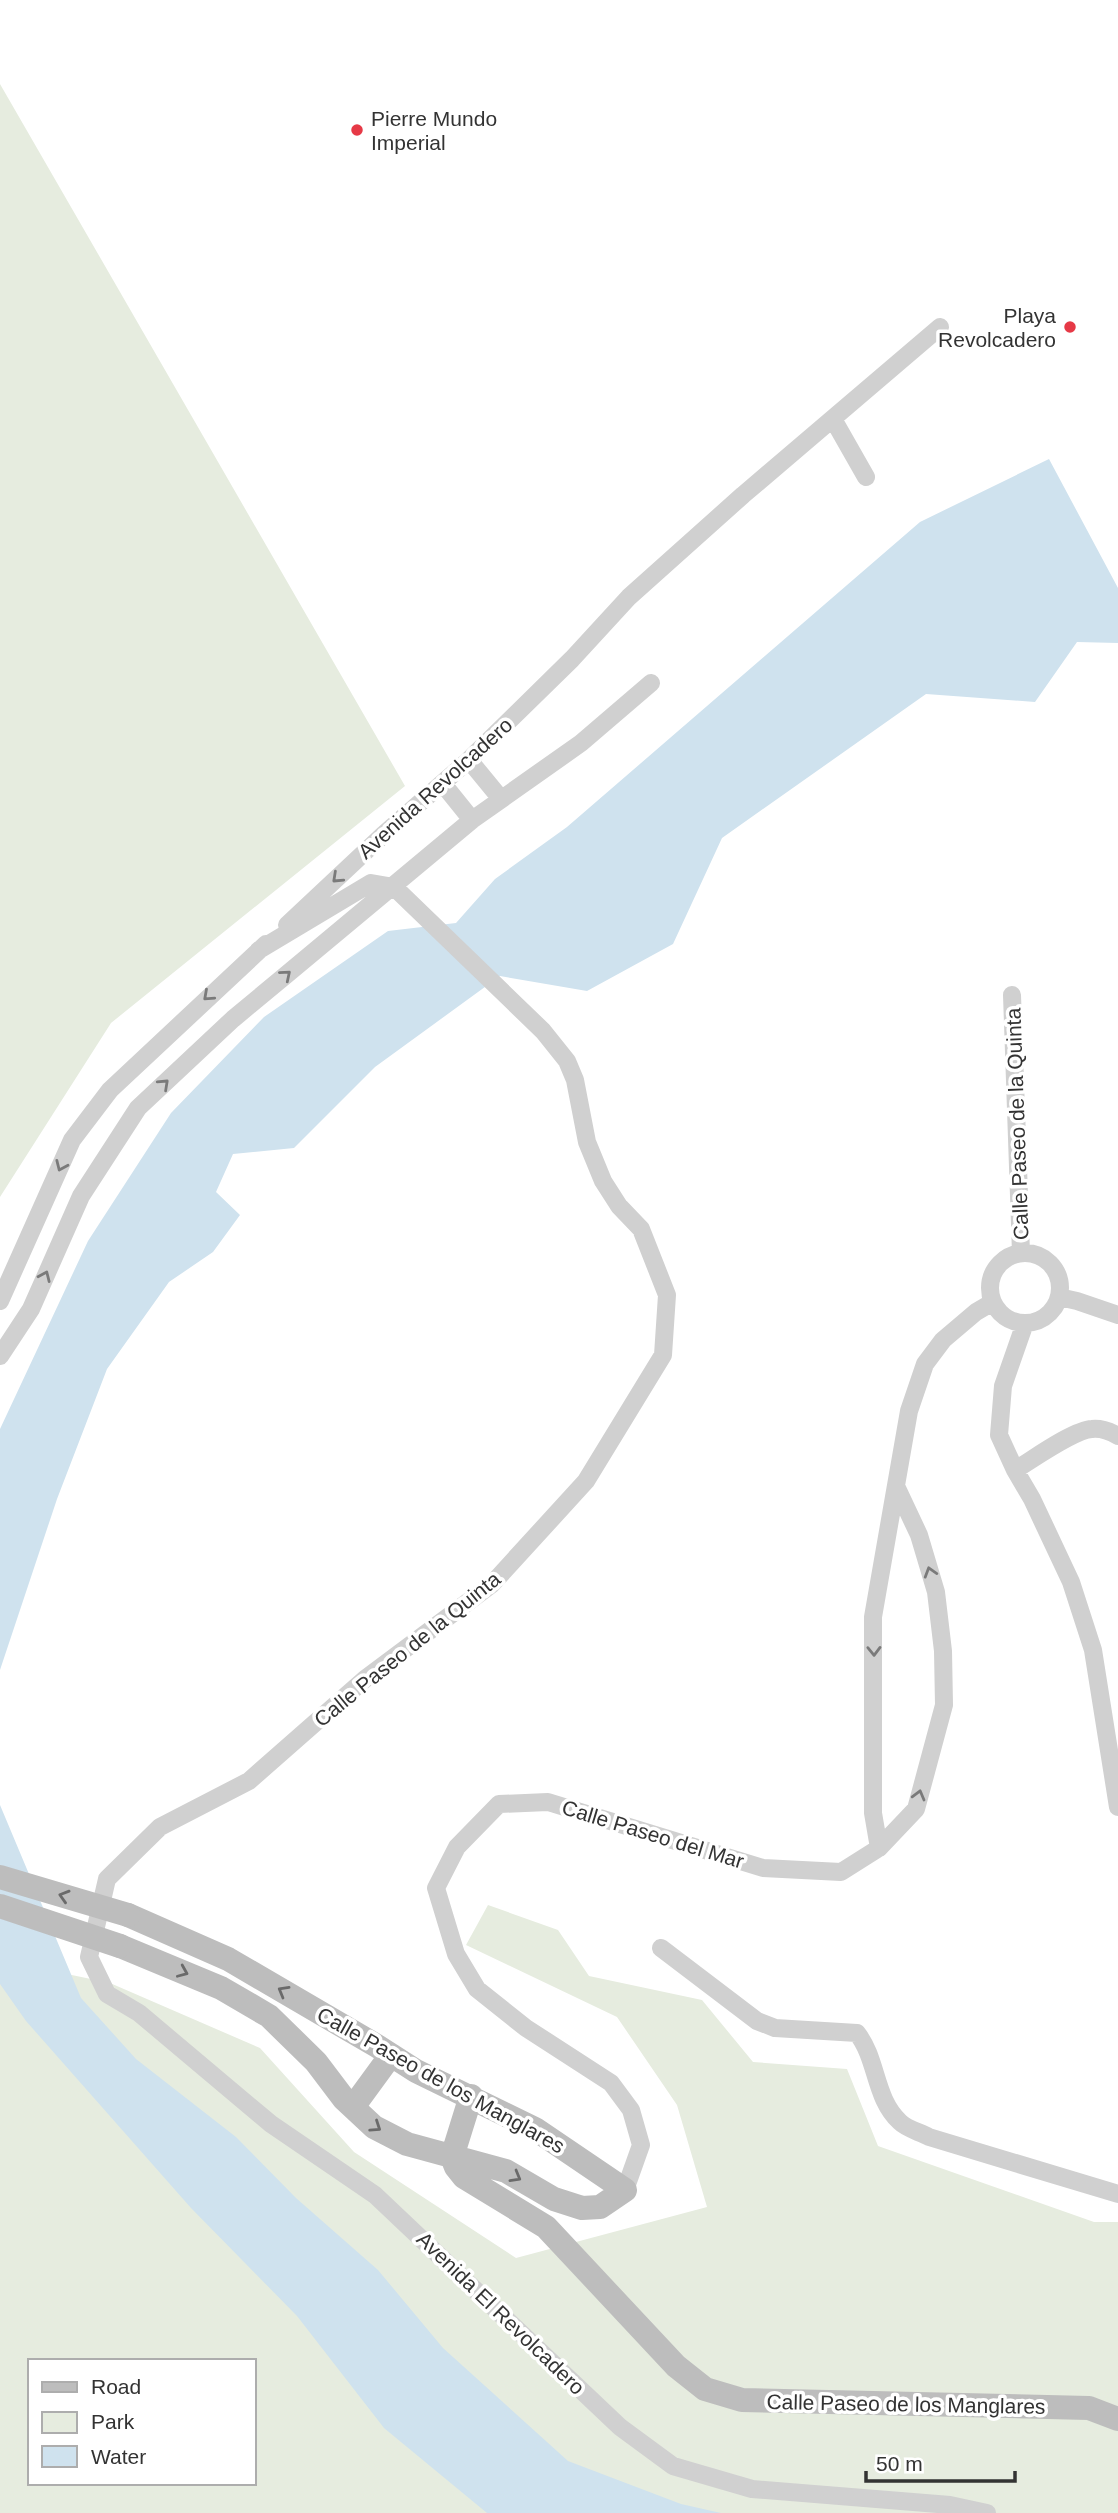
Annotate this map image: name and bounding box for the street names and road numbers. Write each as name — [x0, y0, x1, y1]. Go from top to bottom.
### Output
street label: Avenida Revolcadero — [353, 713, 517, 863]
street label: Calle Paseo de la Quinta — [1001, 1007, 1033, 1240]
street label: Calle Paseo de la Quinta — [309, 1567, 505, 1731]
street label: Calle Paseo del Mar — [559, 1795, 747, 1873]
street label: Calle Paseo de los Manglares — [313, 2002, 569, 2158]
street label: Avenida El Revolcadero — [413, 2227, 589, 2399]
street label: Calle Paseo de los Manglares — [766, 2390, 1046, 2418]

